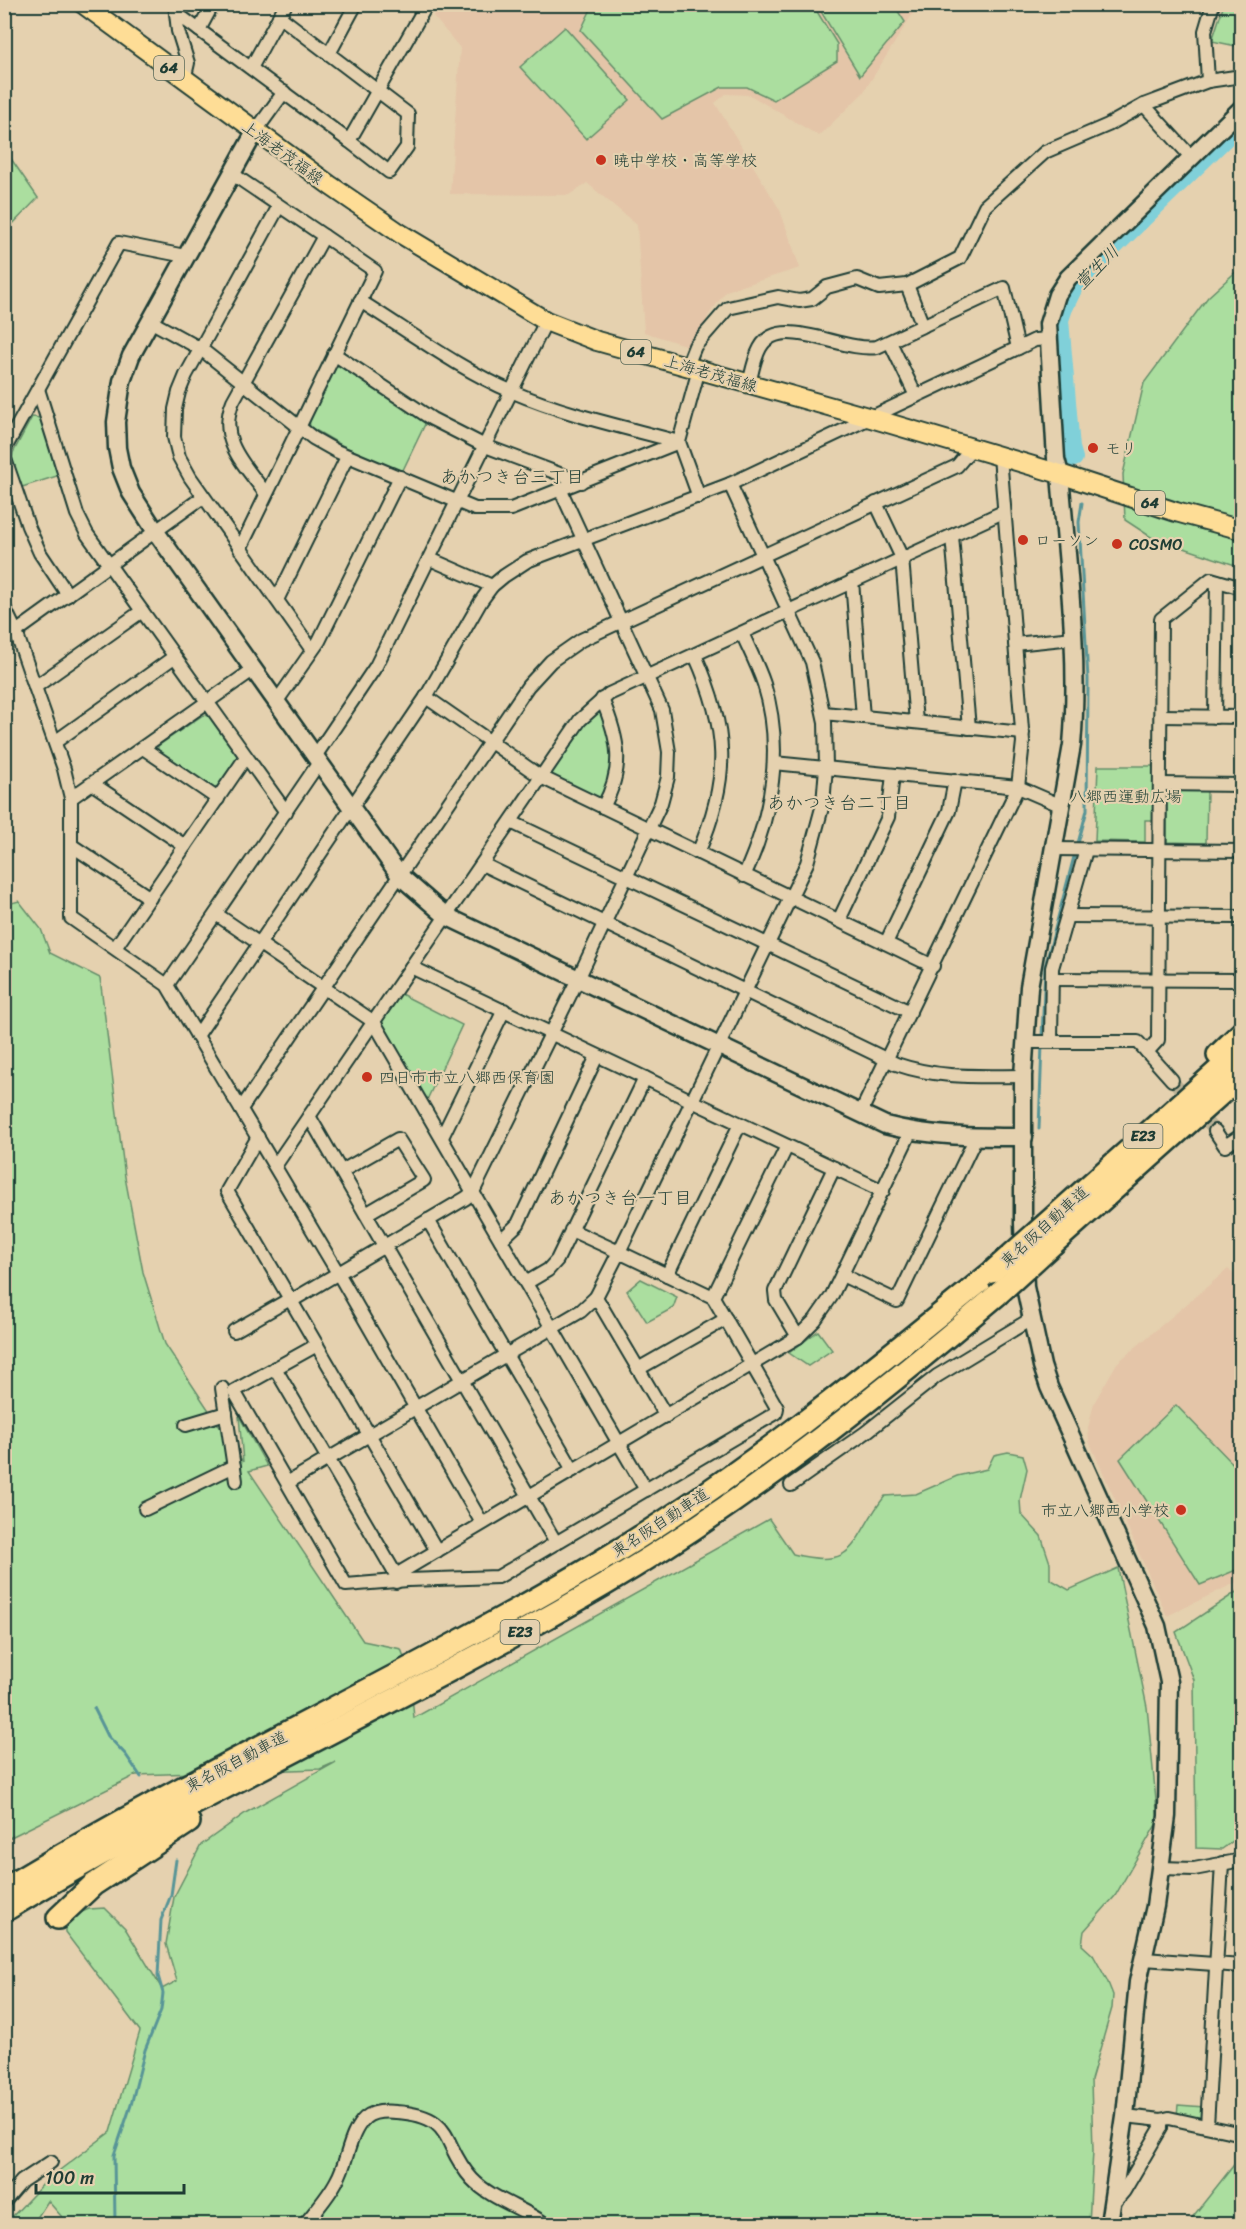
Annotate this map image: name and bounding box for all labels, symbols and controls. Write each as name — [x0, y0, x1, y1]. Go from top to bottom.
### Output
road number: 64 — [154, 56, 184, 80]
street label: 上海老茂福線 — [235, 112, 330, 192]
place label: 暁中学校・高等学校 — [613, 146, 757, 175]
marker: 暁中学校・高等学校 — [594, 153, 608, 167]
water label: 萱生川 — [1067, 237, 1127, 297]
road number: 64 — [621, 340, 651, 364]
street label: 上海老茂福線 — [661, 346, 761, 401]
place label: モリ — [1105, 434, 1137, 463]
marker: モリ — [1086, 441, 1100, 455]
district label: あかつき台三丁目 — [440, 461, 584, 493]
road number: 64 — [1135, 491, 1165, 515]
place label: ローソン — [1035, 526, 1099, 555]
place label: COSMO — [1129, 530, 1183, 559]
marker: ローソン — [1016, 533, 1030, 547]
marker: COSMO — [1110, 537, 1124, 551]
park label: 八郷西運動広場 — [1070, 782, 1182, 811]
district label: あかつき台二丁目 — [767, 787, 911, 819]
place label: 四日市市立八郷西保育園 — [379, 1063, 555, 1092]
marker: 四日市市立八郷西保育園 — [360, 1070, 374, 1084]
road number: E23 — [1124, 1124, 1162, 1148]
street label: 東名阪自動車道 — [993, 1178, 1096, 1275]
district label: あかつき台一丁目 — [548, 1182, 692, 1214]
street label: 東名阪自動車道 — [605, 1480, 715, 1565]
place label: 市立八郷西小学校 — [1041, 1496, 1169, 1525]
marker: 市立八郷西小学校 — [1174, 1503, 1188, 1517]
road number: E23 — [500, 1620, 540, 1644]
street label: 東名阪自動車道 — [180, 1722, 292, 1801]
scale bar — [36, 2157, 184, 2195]
text: 100 m — [45, 2162, 94, 2194]

